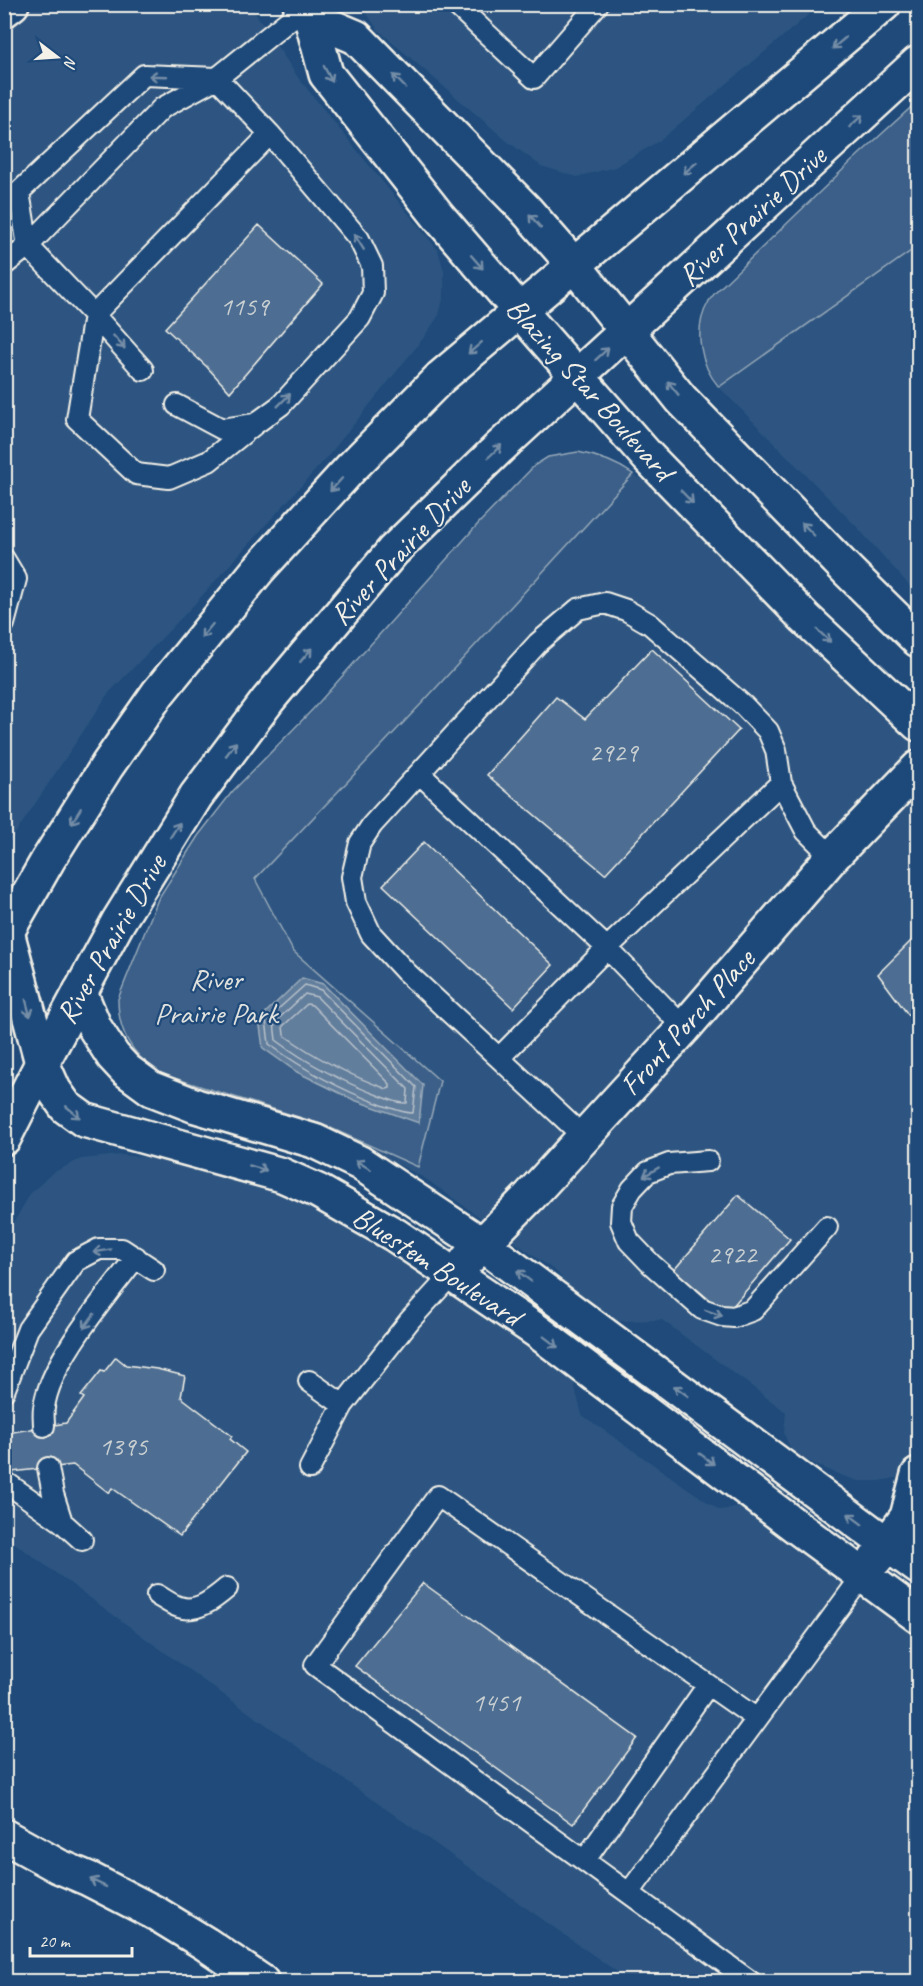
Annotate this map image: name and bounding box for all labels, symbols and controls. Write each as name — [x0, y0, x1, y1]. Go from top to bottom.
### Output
north arrow — [27, 27, 87, 87]
one-way arrow — [831, 36, 847, 49]
text: N — [58, 53, 81, 72]
one-way arrow — [322, 65, 334, 82]
one-way arrow — [149, 70, 169, 81]
one-way arrow — [392, 74, 407, 89]
one-way arrow — [848, 114, 863, 128]
street label: River Prairie Drive — [670, 136, 836, 294]
one-way arrow — [683, 161, 698, 175]
one-way arrow — [528, 214, 542, 229]
one-way arrow — [353, 234, 365, 251]
one-way arrow — [471, 254, 484, 270]
house number: 1159 — [220, 289, 270, 323]
street label: Blazing Star Boulevard — [498, 290, 685, 491]
one-way arrow — [112, 334, 125, 350]
one-way arrow — [468, 341, 483, 355]
one-way arrow — [595, 347, 610, 361]
one-way arrow — [666, 380, 679, 396]
one-way arrow — [277, 393, 291, 408]
one-way arrow — [488, 444, 503, 458]
street label: River Prairie Drive — [322, 467, 480, 633]
one-way arrow — [329, 477, 343, 492]
one-way arrow — [680, 490, 694, 505]
one-way arrow — [800, 521, 815, 536]
one-way arrow — [200, 623, 214, 638]
one-way arrow — [817, 629, 832, 643]
one-way arrow — [299, 647, 312, 663]
house number: 2929 — [589, 735, 639, 769]
one-way arrow — [225, 741, 237, 757]
one-way arrow — [70, 807, 82, 824]
one-way arrow — [169, 822, 181, 838]
street label: River Prairie Drive — [47, 846, 176, 1030]
street label: Front Porch Place — [611, 939, 764, 1103]
park label: River Prairie Park — [155, 960, 279, 1032]
one-way arrow — [22, 999, 34, 1018]
one-way arrow — [65, 1105, 81, 1118]
one-way arrow — [355, 1159, 372, 1171]
one-way arrow — [248, 1163, 267, 1174]
one-way arrow — [643, 1166, 660, 1179]
street label: Bluestem Boulevard — [345, 1197, 532, 1337]
house number: 2922 — [708, 1237, 758, 1271]
one-way arrow — [93, 1246, 113, 1257]
one-way arrow — [516, 1269, 532, 1282]
one-way arrow — [705, 1309, 723, 1320]
one-way arrow — [83, 1312, 95, 1328]
one-way arrow — [543, 1335, 559, 1348]
one-way arrow — [673, 1385, 689, 1398]
house number: 1395 — [99, 1429, 149, 1463]
one-way arrow — [698, 1453, 714, 1466]
one-way arrow — [847, 1513, 863, 1526]
house number: 1451 — [472, 1685, 522, 1719]
one-way arrow — [89, 1877, 107, 1889]
scale bar — [30, 1920, 132, 1958]
text: 20 m — [39, 1930, 72, 1952]

